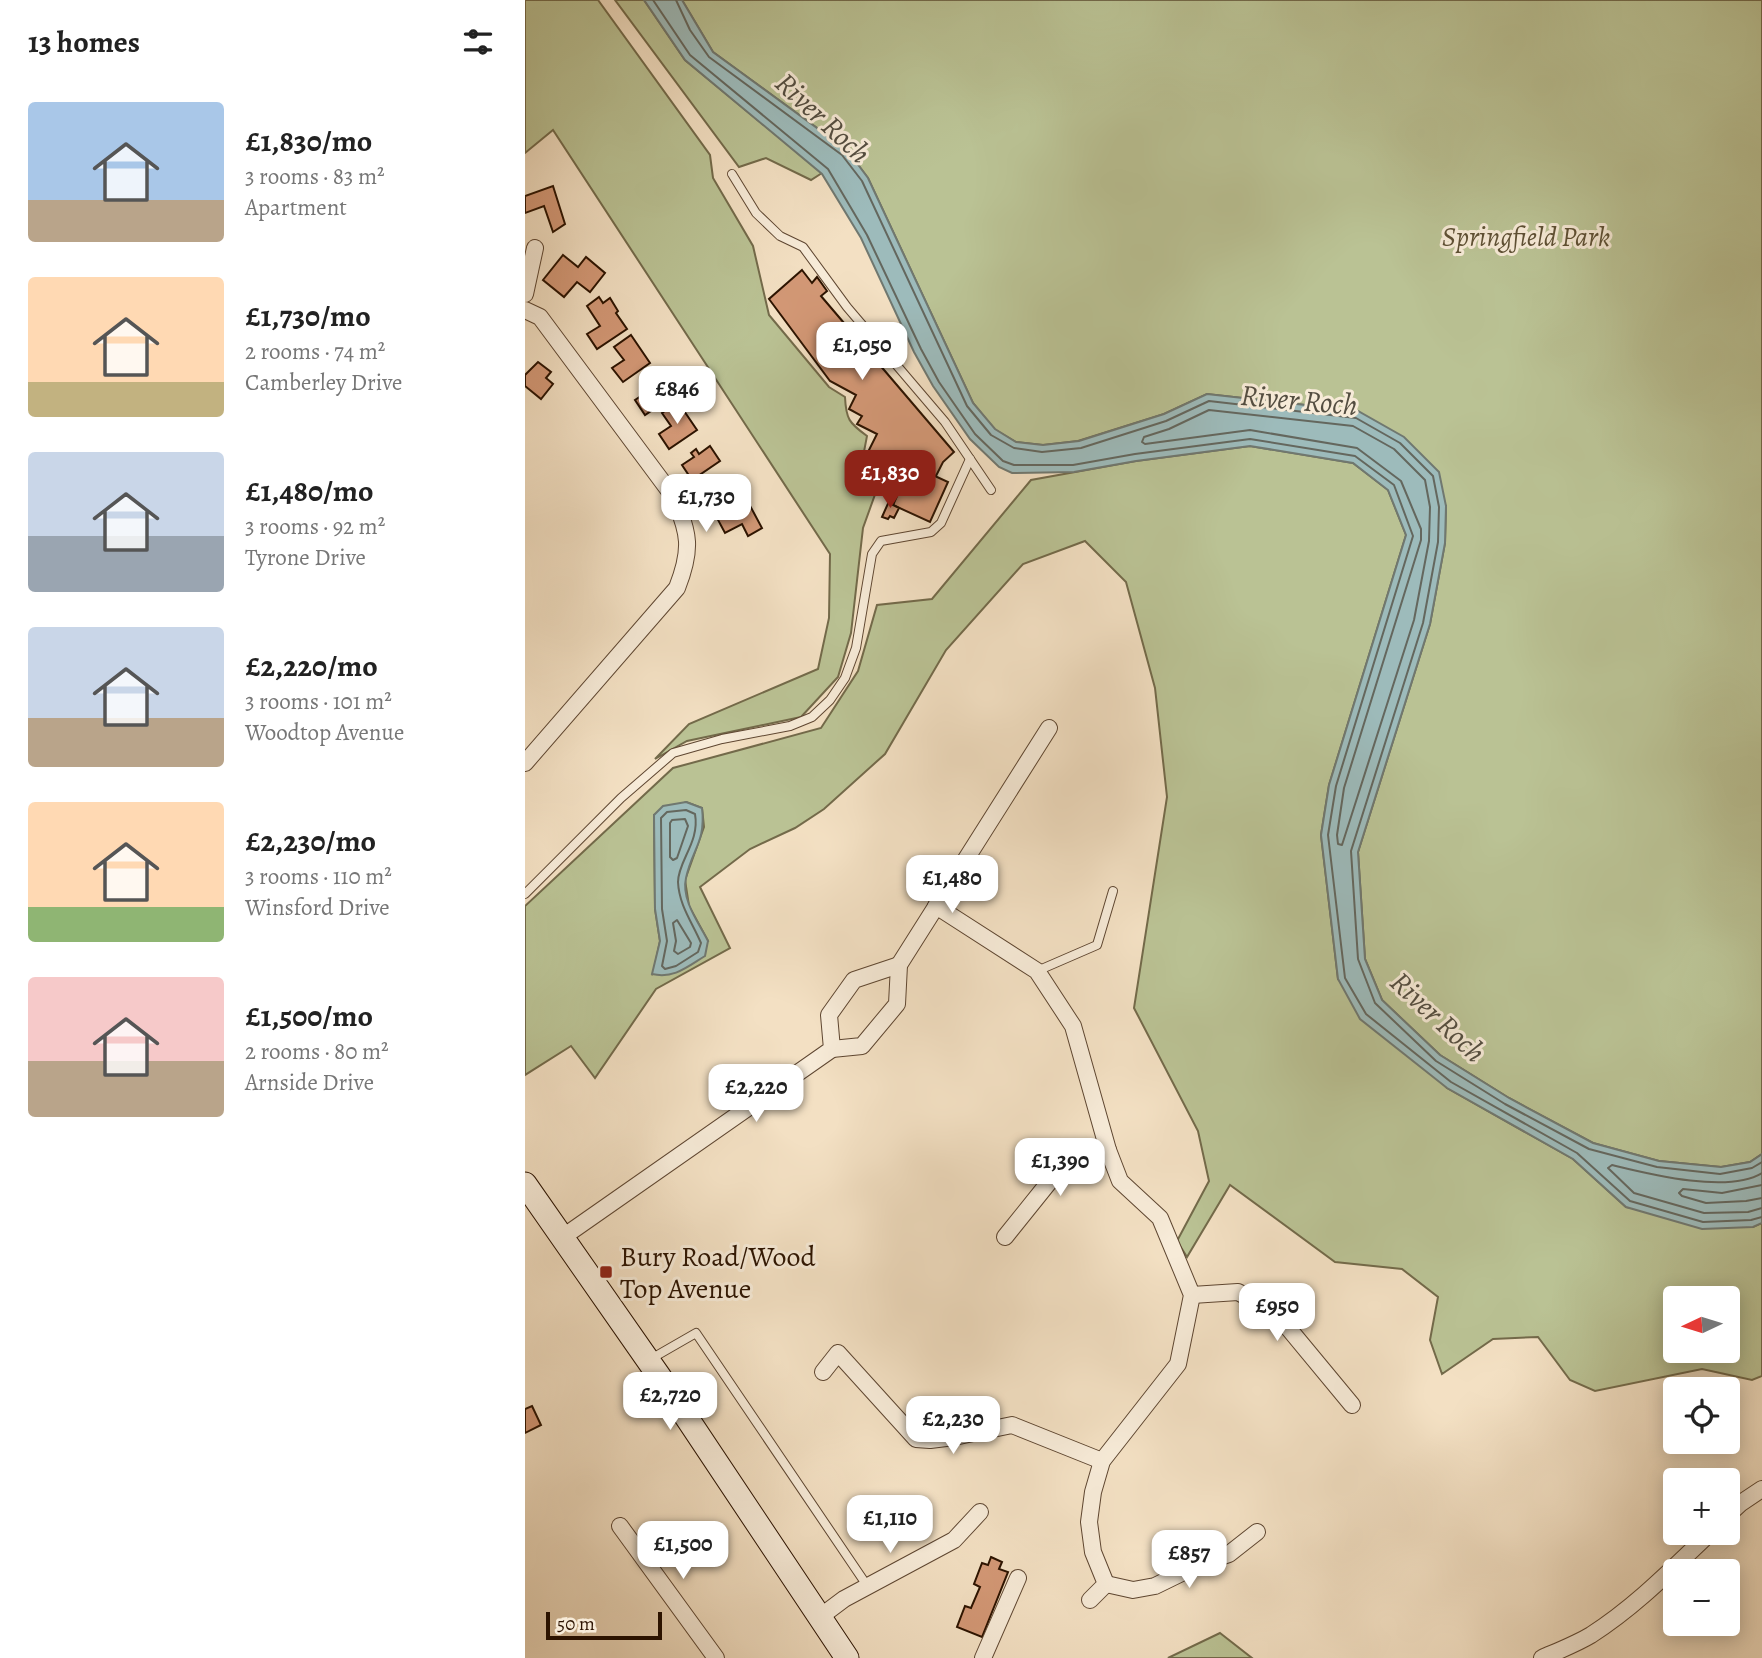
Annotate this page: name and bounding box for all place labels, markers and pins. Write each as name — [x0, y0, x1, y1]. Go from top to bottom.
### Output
pin: £1,050 — [805, 322, 919, 382]
pin: £846 — [636, 366, 718, 426]
pin: £1,830 — [833, 450, 947, 510]
pin: £1,730 — [649, 475, 763, 534]
pin: £1,480 — [895, 856, 1009, 915]
pin: £2,220 — [699, 1064, 813, 1124]
pin: £1,390 — [1003, 1138, 1117, 1198]
place label: Bury Road/Wood Top Avenue — [620, 1238, 816, 1308]
marker: Bury Road/Wood Top Avenue — [598, 1264, 614, 1280]
pin: £950 — [1236, 1284, 1318, 1343]
pin: £2,720 — [613, 1372, 727, 1432]
pin: £2,230 — [896, 1396, 1010, 1456]
pin: £1,110 — [833, 1496, 947, 1555]
pin: £1,500 — [626, 1522, 740, 1581]
pin: £857 — [1148, 1530, 1230, 1590]

